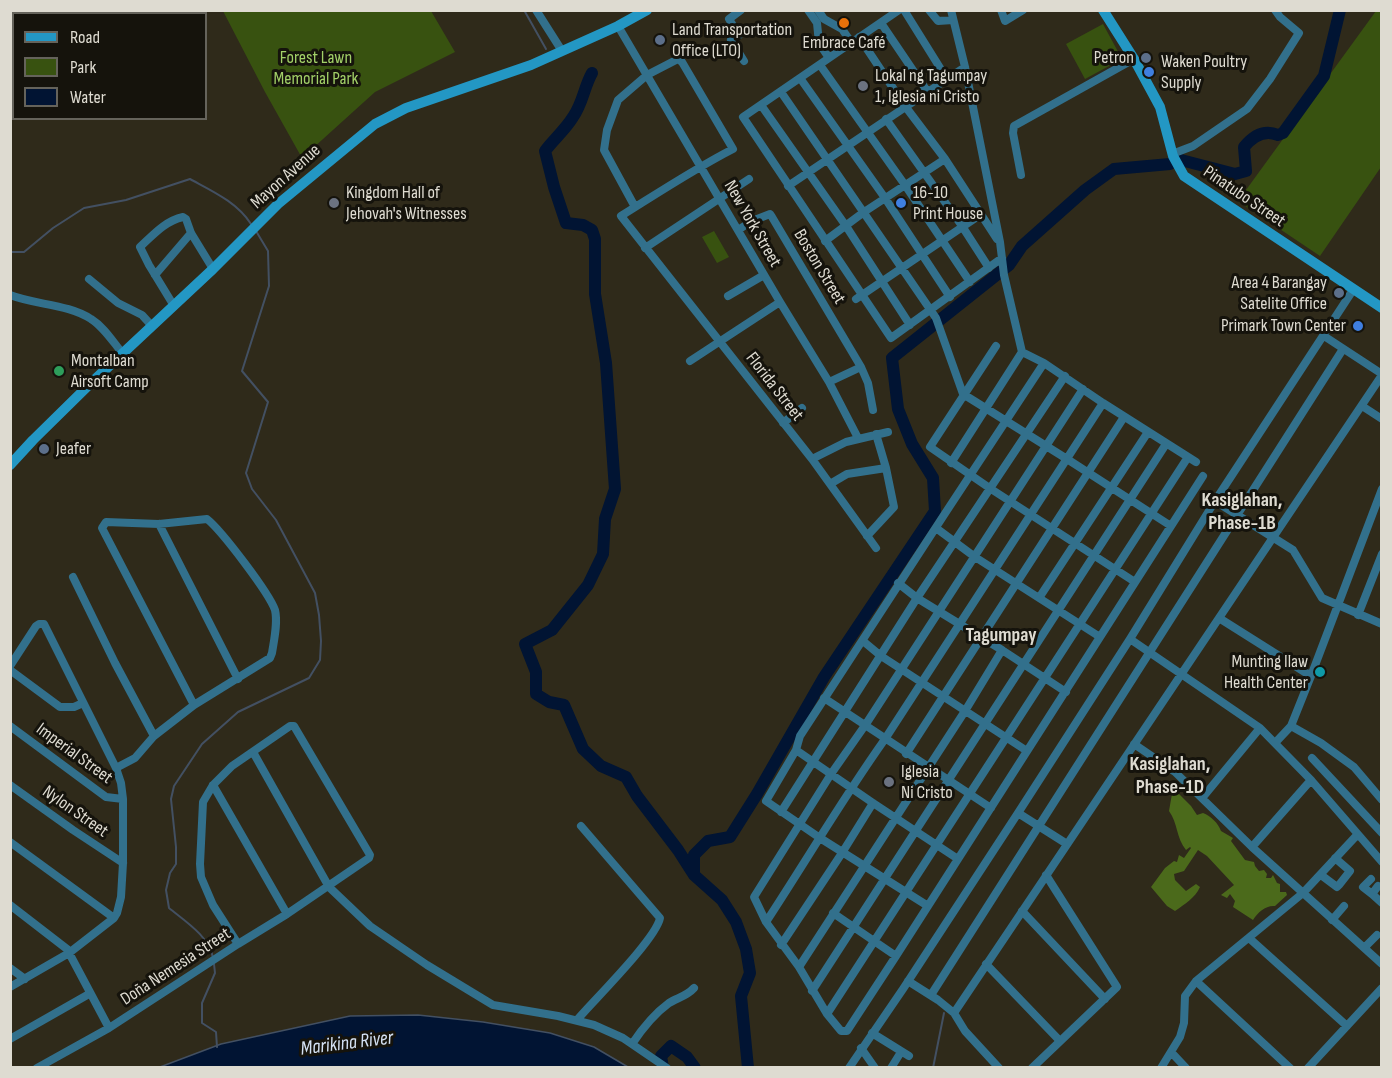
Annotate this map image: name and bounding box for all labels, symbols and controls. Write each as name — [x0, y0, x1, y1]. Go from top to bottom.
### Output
legend — [12, 12, 207, 120]
marker: Embrace Café — [837, 16, 851, 30]
place label: Land Transportation Office (LTO) — [672, 19, 792, 62]
text: Road — [70, 27, 100, 48]
place label: Embrace Café — [803, 32, 885, 54]
marker: Land Transportation Office (LTO) — [653, 33, 667, 47]
park label: Forest Lawn Memorial Park — [274, 47, 358, 90]
place label: Petron — [1094, 47, 1134, 69]
marker: Petron — [1139, 51, 1153, 65]
place label: Waken Poultry Supply — [1161, 51, 1247, 94]
text: Park — [70, 57, 96, 78]
place label: Lokal ng Tagumpay 1, Iglesia ni Cristo — [875, 65, 987, 107]
marker: Waken Poultry Supply — [1142, 65, 1156, 79]
marker: Lokal ng Tagumpay 1, Iglesia ni Cristo — [856, 79, 870, 93]
text: Water — [70, 87, 106, 108]
street label: Mayon Avenue — [247, 140, 325, 214]
street label: Pinatubo Street — [1199, 162, 1289, 232]
street label: New York Street — [719, 177, 785, 271]
place label: Kingdom Hall of Jehovah's Witnesses — [346, 182, 467, 224]
place label: 16-10 Print House — [913, 182, 983, 224]
marker: Kingdom Hall of Jehovah's Witnesses — [327, 196, 341, 210]
marker: 16-10 Print House — [894, 196, 908, 210]
street label: Boston Street — [788, 226, 850, 308]
place label: Area 4 Barangay Satelite Office — [1231, 272, 1327, 314]
marker: Area 4 Barangay Satelite Office — [1332, 286, 1346, 300]
place label: Primark Town Center — [1221, 315, 1346, 337]
marker: Primark Town Center — [1351, 319, 1365, 333]
street label: Florida Street — [740, 348, 808, 426]
place label: Montalban Airsoft Camp — [71, 350, 149, 392]
marker: Montalban Airsoft Camp — [52, 364, 66, 378]
place label: Jeafer — [56, 438, 91, 460]
marker: Jeafer — [37, 442, 51, 456]
district label: Kasiglahan, Phase-1B — [1202, 489, 1282, 536]
district label: Tagumpay — [965, 624, 1037, 648]
place label: Munting Ilaw Health Center — [1224, 651, 1308, 694]
marker: Munting Ilaw Health Center — [1313, 665, 1327, 679]
street label: Imperial Street — [31, 719, 117, 789]
district label: Kasiglahan, Phase-1D — [1130, 753, 1210, 800]
place label: Iglesia Ni Cristo — [901, 761, 953, 804]
marker: Iglesia Ni Cristo — [882, 775, 896, 789]
street label: Nylon Street — [38, 782, 112, 842]
street label: Doña Nemesia Street — [117, 923, 235, 1011]
water label: Marikina River — [299, 1026, 395, 1062]

